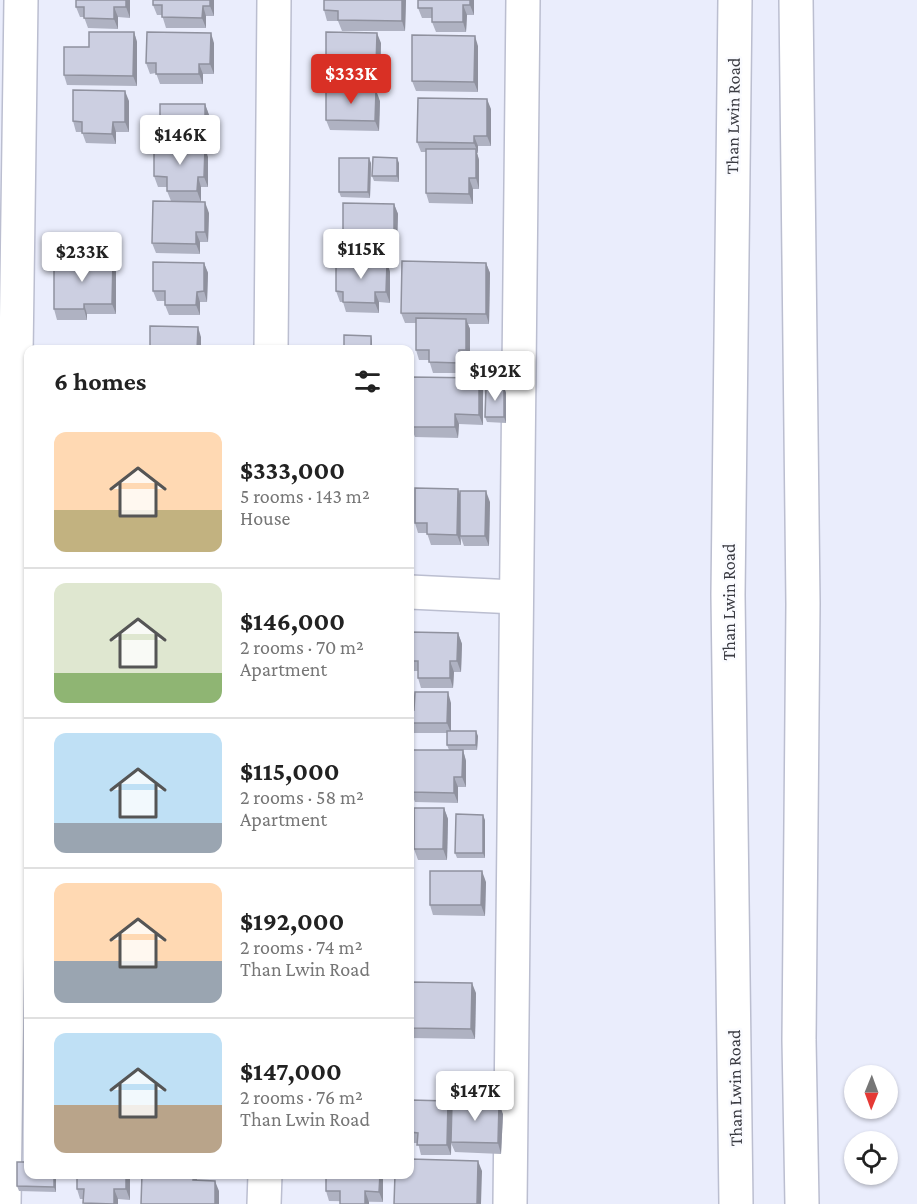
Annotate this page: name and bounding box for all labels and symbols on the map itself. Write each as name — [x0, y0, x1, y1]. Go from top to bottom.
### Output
pin: $333K — [309, 54, 393, 105]
street label: Than Lwin Road — [722, 57, 744, 175]
pin: $146K — [138, 115, 222, 166]
pin: $115K — [319, 229, 403, 280]
pin: $233K — [40, 232, 124, 283]
pin: $192K — [453, 351, 537, 402]
street label: Than Lwin Road — [719, 543, 739, 660]
street label: Than Lwin Road — [724, 1029, 746, 1147]
north arrow — [844, 1065, 898, 1119]
pin: $147K — [433, 1071, 517, 1122]

